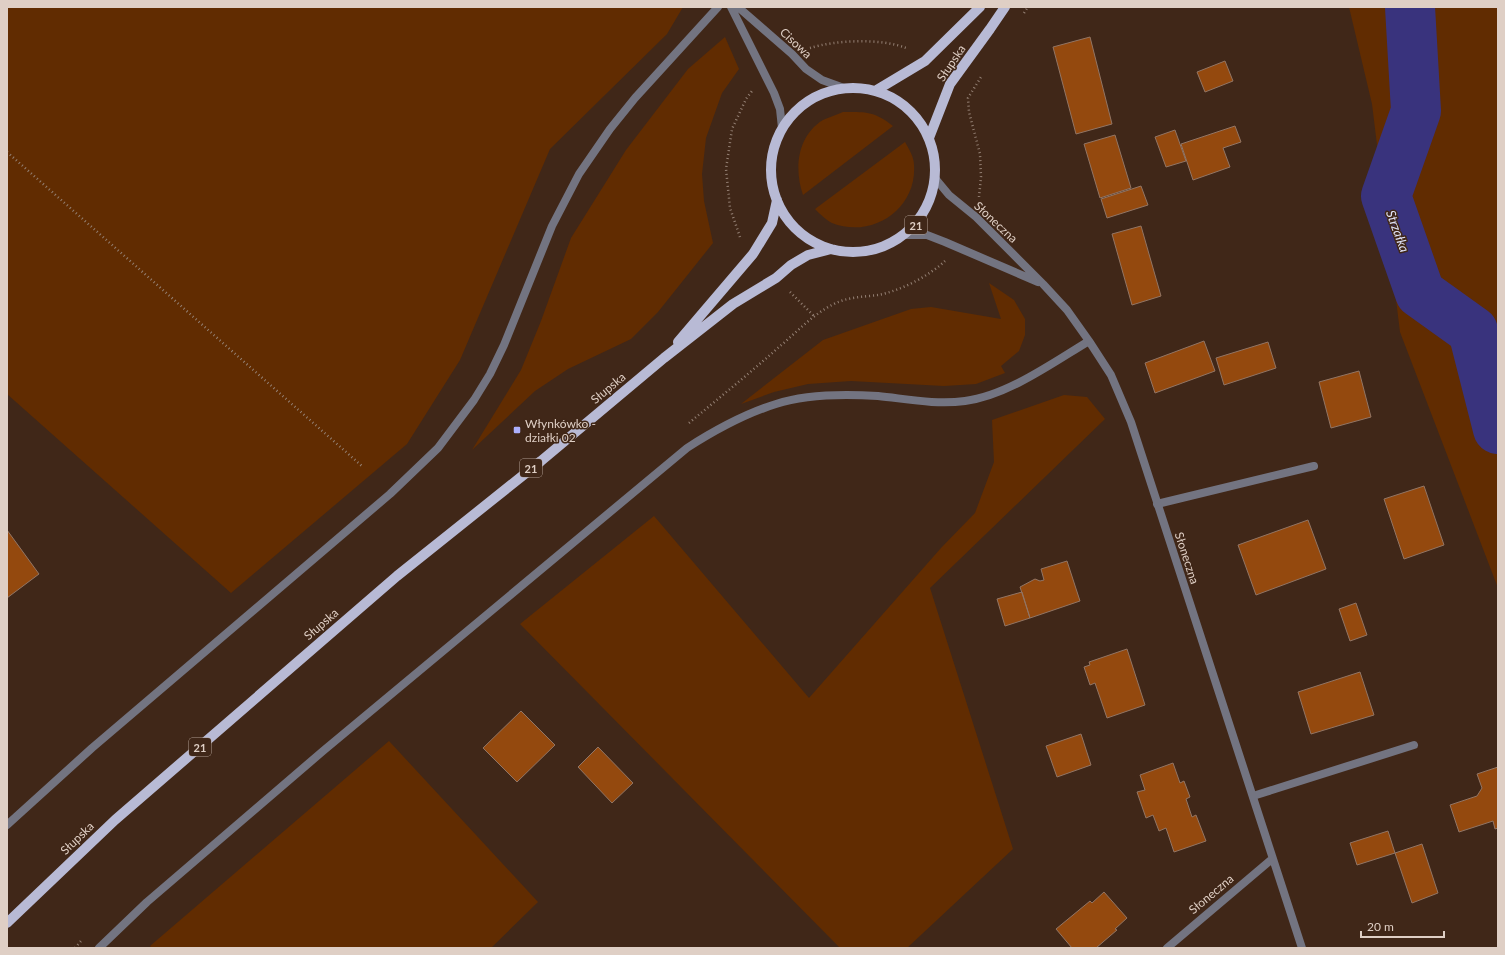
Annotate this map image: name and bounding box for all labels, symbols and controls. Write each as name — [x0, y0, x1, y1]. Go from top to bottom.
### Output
street label: Cisowa — [777, 25, 815, 62]
street label: Słupska — [933, 42, 969, 84]
street label: Słoneczna — [971, 198, 1021, 246]
water label: Strzałka — [1383, 208, 1413, 255]
road number: 21 — [905, 216, 927, 234]
street label: Słupska — [588, 369, 628, 407]
place label: Włynkówko - działki 02 — [525, 416, 596, 445]
marker: Włynkówko - działki 02 — [512, 425, 522, 435]
road number: 21 — [520, 459, 542, 477]
street label: Słoneczna — [1172, 530, 1202, 586]
street label: Słupska — [301, 605, 341, 643]
road number: 21 — [189, 738, 211, 756]
street label: Słupska — [57, 818, 97, 858]
street label: Słoneczna — [1186, 871, 1236, 917]
scale bar — [1361, 913, 1444, 939]
text: 20 m — [1367, 919, 1394, 934]

